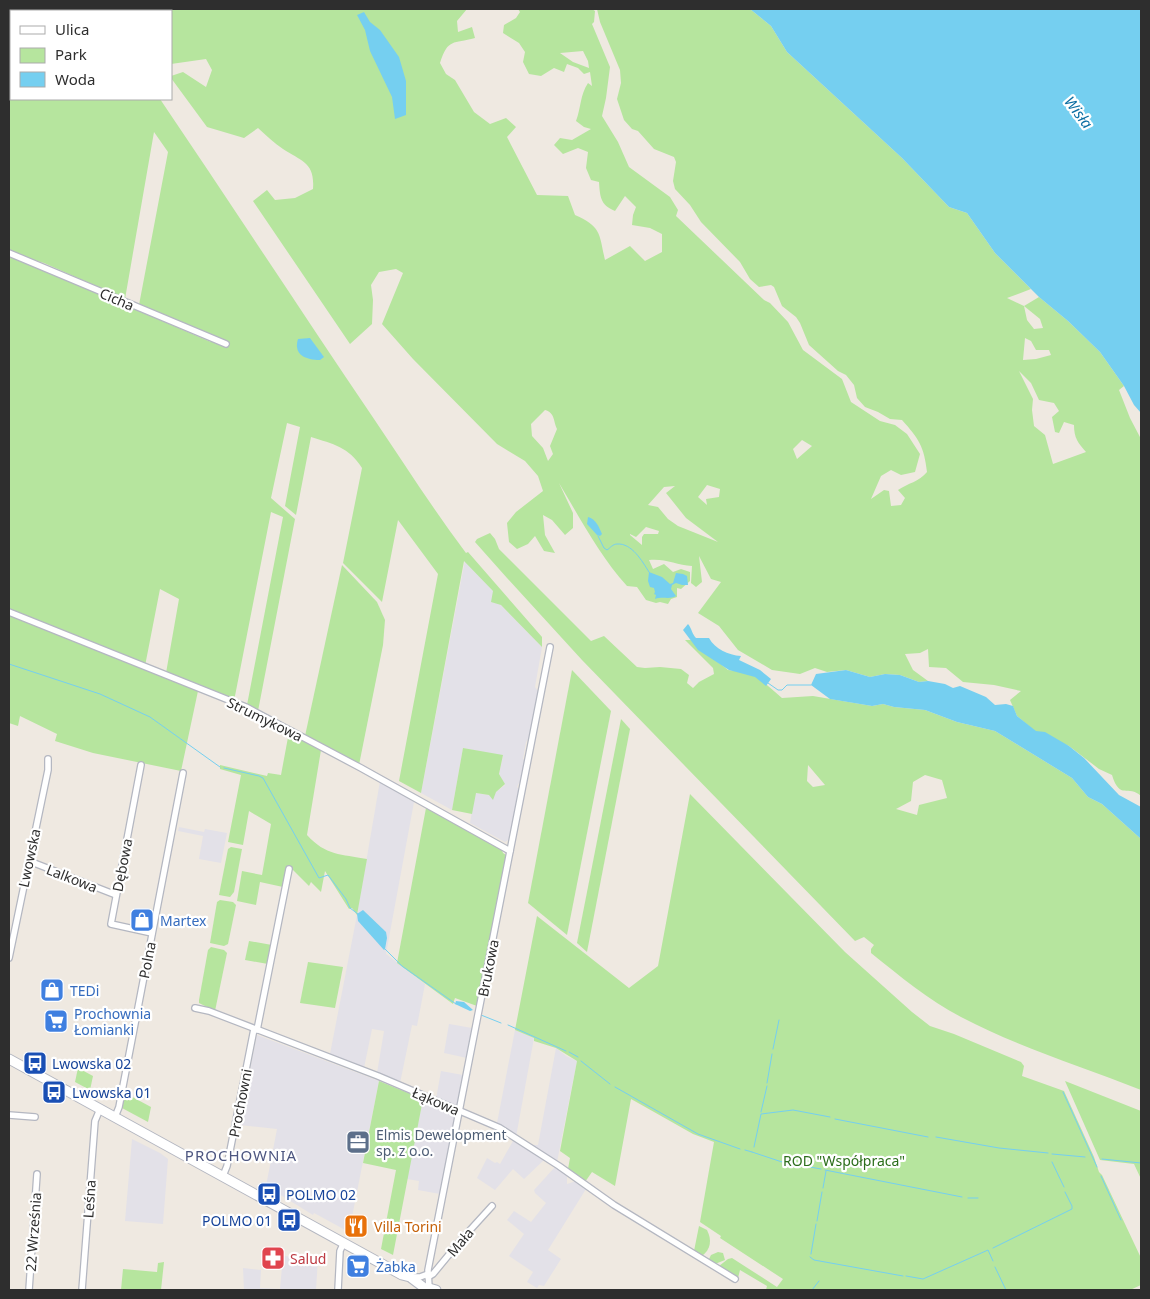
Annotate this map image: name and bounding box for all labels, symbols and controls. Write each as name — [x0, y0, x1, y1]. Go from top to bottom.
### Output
legend — [10, 10, 172, 100]
text: Ulica — [55, 19, 89, 39]
text: Park — [55, 44, 87, 64]
text: Woda — [55, 69, 95, 89]
water label: Wisła — [1060, 92, 1098, 133]
street label: Cicha — [97, 283, 137, 315]
street label: Strumykowa — [224, 693, 306, 745]
street label: Lwowska — [14, 827, 44, 889]
street label: Dębowa — [108, 837, 136, 893]
street label: Lalkowa — [44, 860, 100, 896]
shop icon: Martex — [129, 907, 155, 933]
place label: Martex — [160, 911, 207, 930]
street label: Brukowa — [473, 938, 503, 998]
street label: Polna — [134, 940, 160, 980]
shop icon: TEDi — [39, 977, 65, 1003]
place label: TEDi — [70, 981, 99, 1000]
place label: Prochownia Łomianki — [74, 1004, 151, 1039]
supermarket icon: Prochownia Łomianki — [43, 1008, 69, 1034]
bus stop icon: Lwowska 02 — [22, 1050, 48, 1076]
place label: Lwowska 02 — [52, 1054, 131, 1073]
street label: Prochowni — [224, 1067, 256, 1139]
bus stop icon: Lwowska 01 — [41, 1079, 67, 1105]
place label: Lwowska 01 — [72, 1083, 151, 1102]
street label: Łąkowa — [409, 1083, 463, 1119]
place label: Elmis Dewelopment sp. z o.o. — [376, 1125, 507, 1160]
office icon: Elmis Dewelopment sp. z o.o. — [345, 1129, 371, 1155]
district label: PROCHOWNIA — [185, 1145, 297, 1165]
park label: ROD "Współpraca" — [783, 1151, 905, 1170]
street label: Leśna — [78, 1179, 100, 1219]
bus stop icon: POLMO 02 — [256, 1181, 282, 1207]
place label: POLMO 02 — [286, 1185, 356, 1204]
street label: 22 Września — [21, 1192, 45, 1272]
bus stop icon: POLMO 01 — [276, 1207, 302, 1233]
place label: POLMO 01 — [202, 1211, 272, 1230]
restaurant icon: Villa Torini — [343, 1213, 369, 1239]
place label: Villa Torini — [374, 1217, 442, 1236]
street label: Mała — [442, 1224, 478, 1260]
pharmacy icon: Salud — [260, 1245, 286, 1271]
place label: Salud — [290, 1249, 326, 1268]
supermarket icon: Żabka — [345, 1253, 371, 1279]
place label: Żabka — [376, 1257, 416, 1276]

